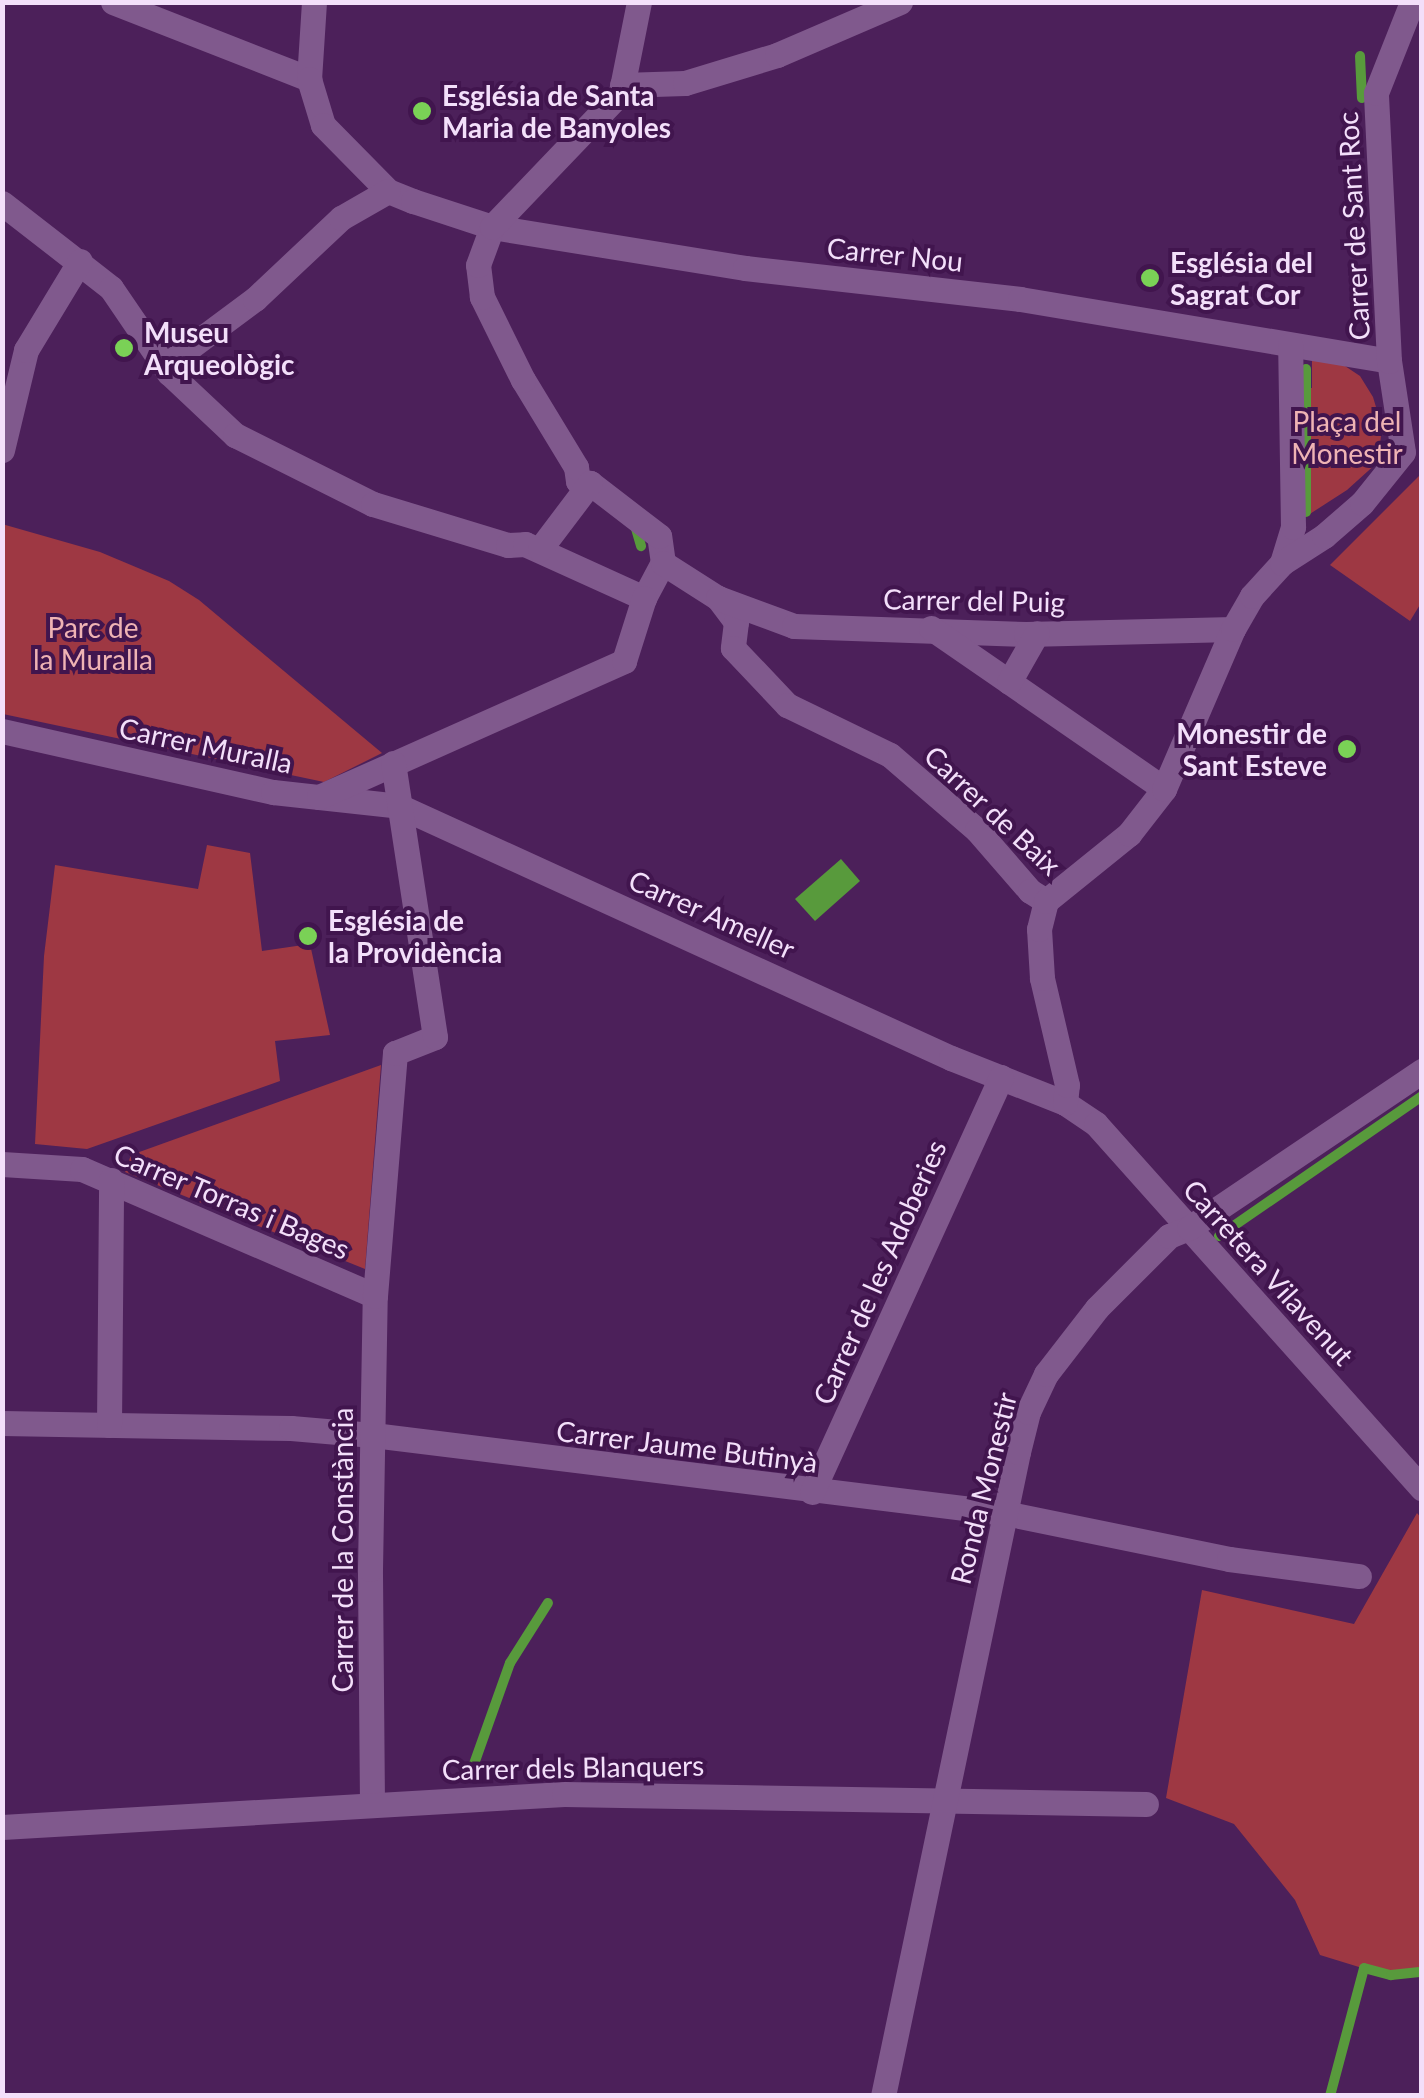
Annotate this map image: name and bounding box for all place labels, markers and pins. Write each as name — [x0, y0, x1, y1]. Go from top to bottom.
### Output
place label: Església de Santa Maria de Banyoles — [442, 78, 671, 144]
marker: Església de Santa Maria de Banyoles — [411, 100, 433, 122]
place label: Església del Sagrat Cor — [1170, 245, 1313, 311]
marker: Església del Sagrat Cor — [1139, 267, 1161, 289]
place label: Museu Arqueològic — [144, 315, 295, 381]
marker: Museu Arqueològic — [113, 337, 135, 359]
place label: Monestir de Sant Esteve — [1176, 716, 1327, 782]
marker: Monestir de Sant Esteve — [1336, 738, 1358, 760]
place label: Església de la Providència — [328, 903, 502, 969]
marker: Església de la Providència — [297, 925, 319, 947]

